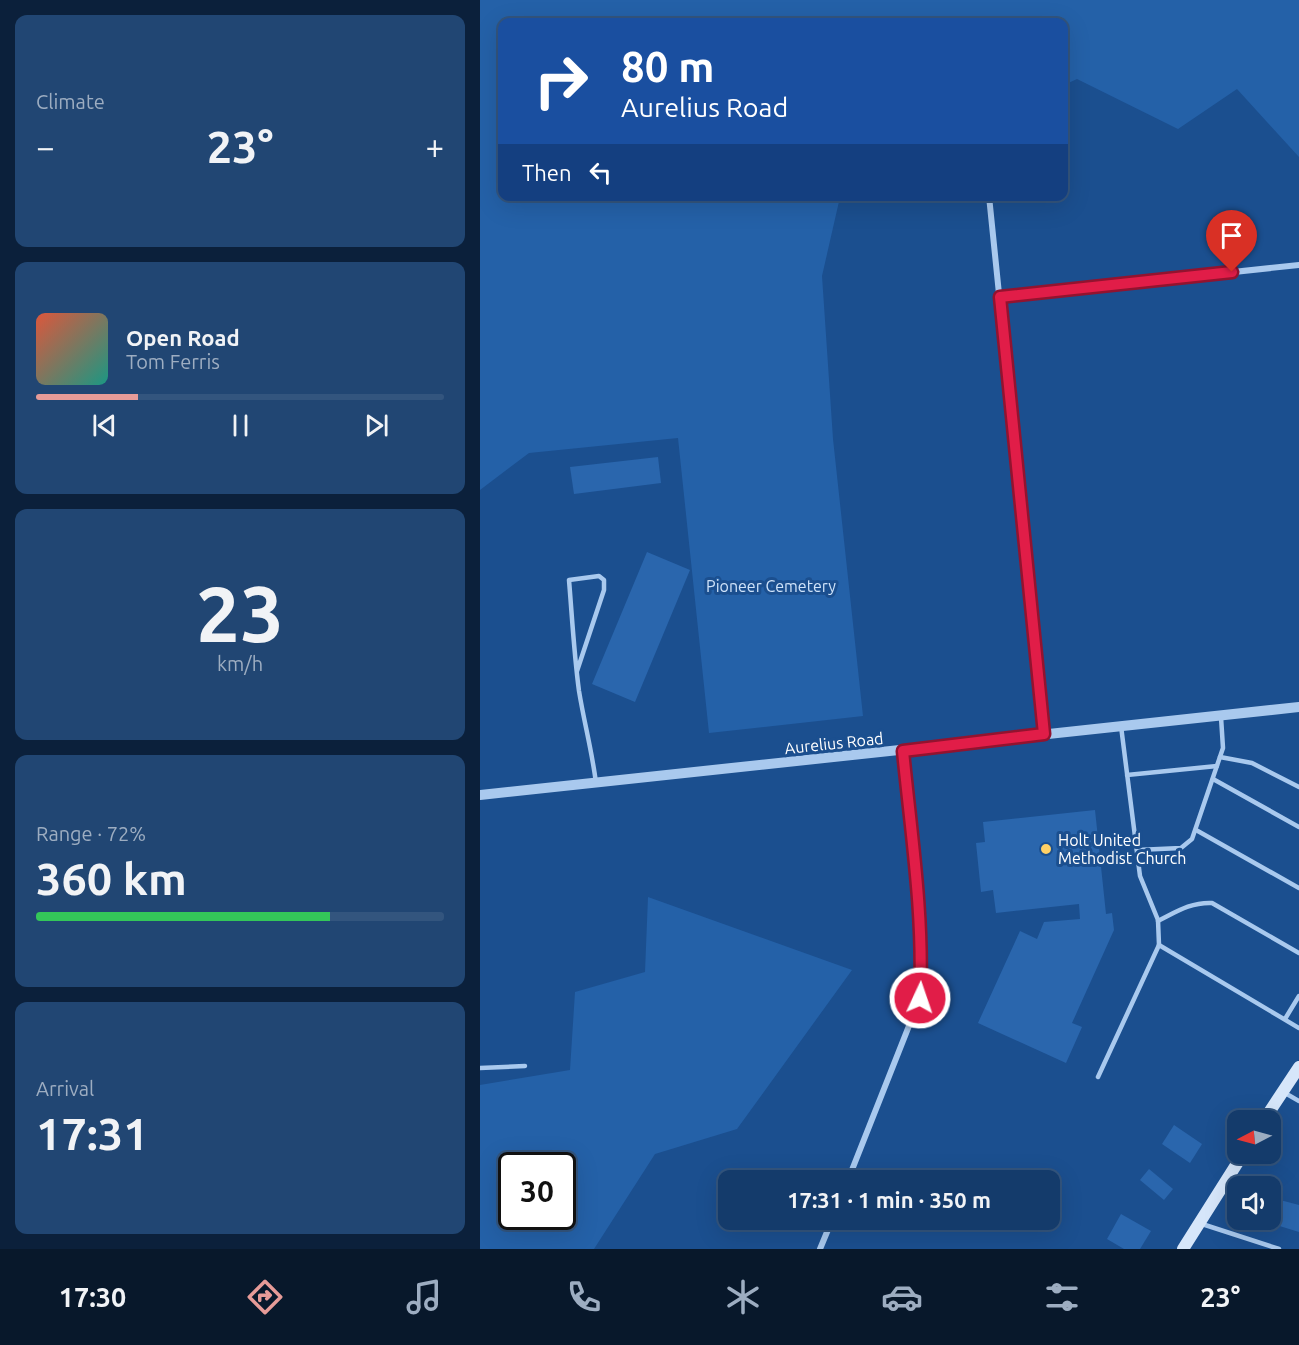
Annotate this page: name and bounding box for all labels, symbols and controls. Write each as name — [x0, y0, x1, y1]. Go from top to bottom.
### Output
icon: right — [522, 42, 600, 120]
text: 80 m — [621, 43, 715, 90]
text: Climate — [36, 90, 105, 113]
text: Aurelius Road — [621, 92, 788, 122]
text: 23° — [207, 121, 273, 172]
text: − — [36, 128, 55, 165]
text: + — [425, 128, 444, 165]
icon: left — [584, 156, 617, 189]
text: Then — [522, 160, 572, 185]
pin — [1206, 210, 1257, 272]
icon: arrive — [1215, 219, 1248, 252]
text: Open Road — [126, 325, 240, 350]
text: Tom Ferris — [126, 350, 220, 373]
icon: previous — [88, 409, 121, 442]
icon: pause — [224, 409, 257, 442]
icon: next — [360, 409, 393, 442]
text: 23 — [196, 569, 284, 657]
park label: Pioneer Cemetery — [706, 577, 836, 595]
text: km/h — [217, 652, 263, 675]
street label: Aurelius Road — [784, 729, 884, 757]
text: Range · 72% — [36, 822, 146, 845]
place label: Holt United Methodist Church — [1058, 831, 1186, 867]
marker: Holt United Methodist Church — [1039, 842, 1053, 856]
text: 360 km — [36, 853, 187, 904]
position arrow — [888, 966, 952, 1030]
text: Arrival — [36, 1077, 94, 1100]
text: 17:31 — [36, 1108, 149, 1159]
north arrow — [1227, 1110, 1281, 1164]
map controls — [1227, 1110, 1281, 1230]
speed limit sign: 30 — [498, 1152, 576, 1230]
button: sound — [1227, 1176, 1281, 1230]
text: 17:31 · 1 min · 350 m — [787, 1187, 991, 1212]
icon: directions — [244, 1276, 286, 1318]
icon: music — [403, 1276, 445, 1318]
icon: phone — [563, 1276, 605, 1318]
icon: climate — [722, 1276, 764, 1318]
icon: car — [881, 1276, 923, 1318]
icon: filters — [1041, 1276, 1083, 1318]
text: 17:30 — [59, 1282, 126, 1312]
text: 23° — [1200, 1282, 1240, 1312]

